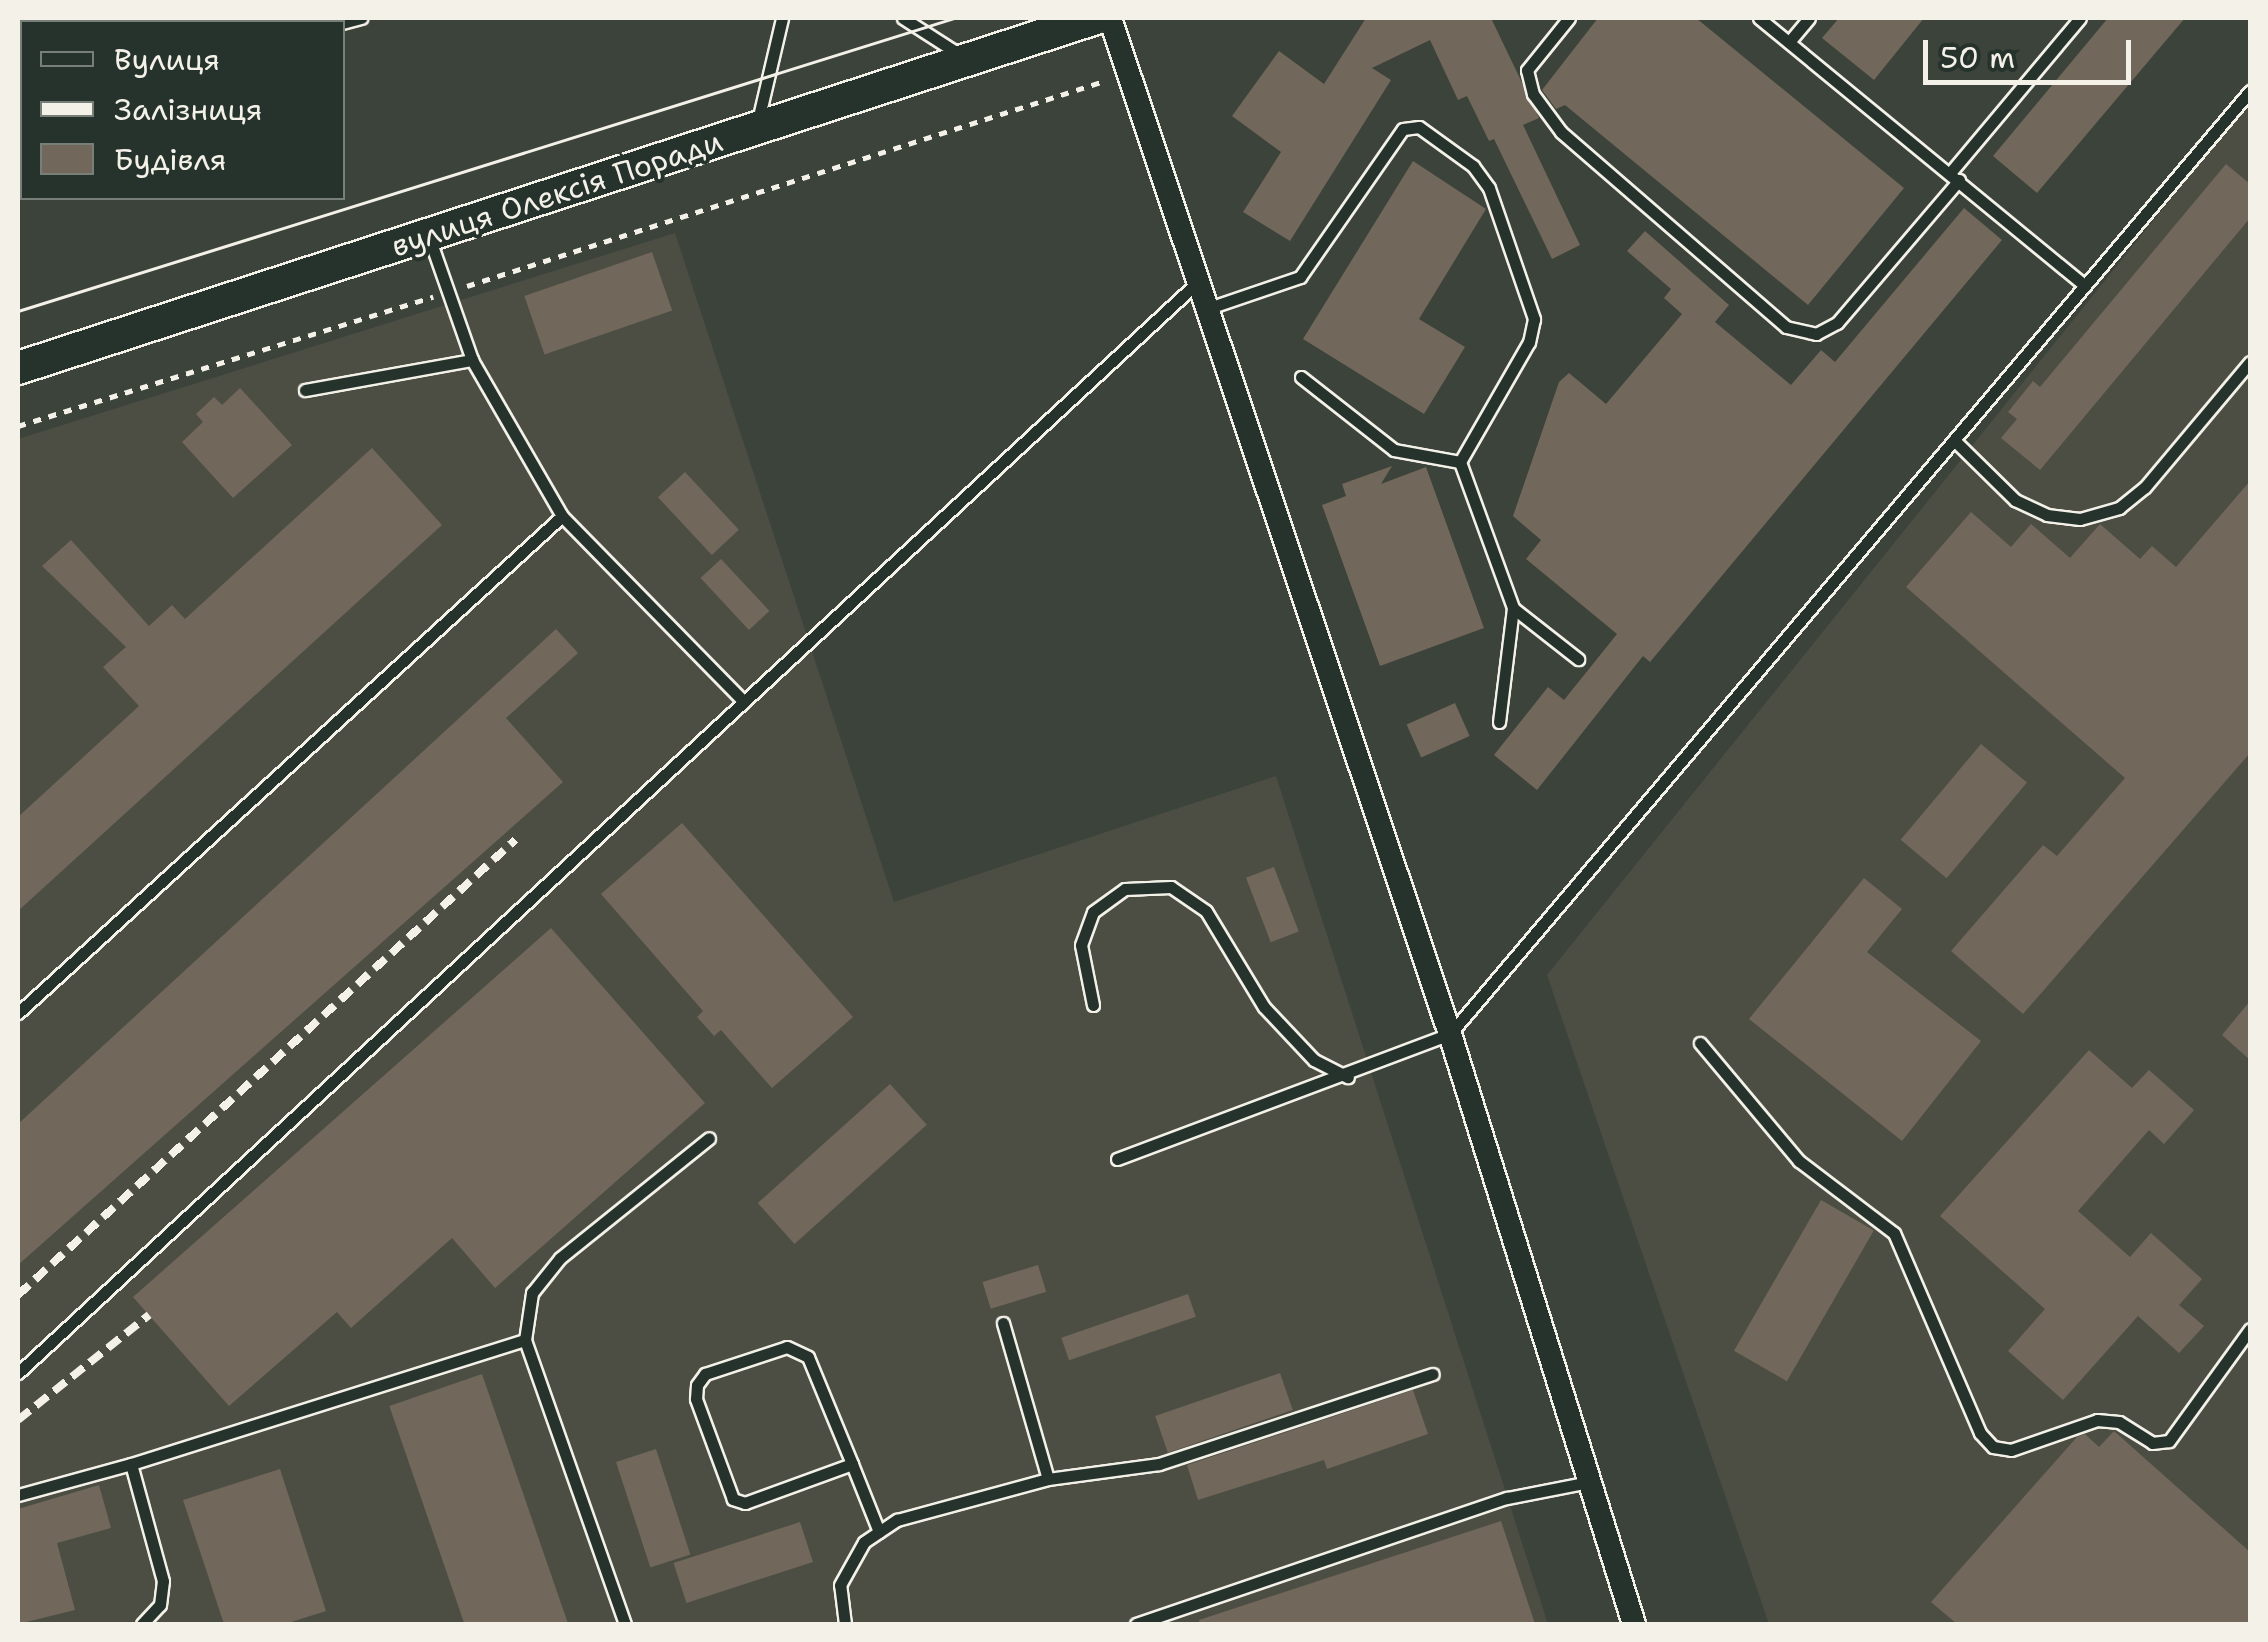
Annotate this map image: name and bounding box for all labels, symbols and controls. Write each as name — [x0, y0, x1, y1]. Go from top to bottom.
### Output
legend — [20, 20, 345, 200]
scale bar — [1928, 20, 2136, 82]
text: 50 m — [1940, 37, 2015, 78]
text: Вулиця — [114, 39, 220, 80]
text: Залізниця — [114, 89, 263, 130]
street label: вулиця Олексія Поради — [387, 123, 727, 265]
text: Будівля — [114, 139, 227, 180]

